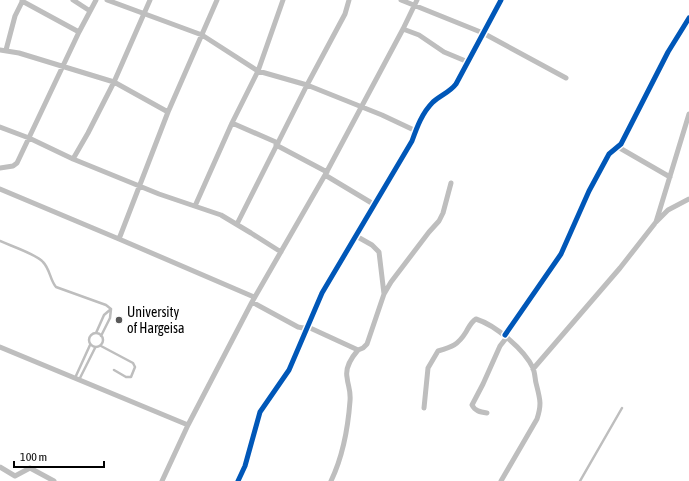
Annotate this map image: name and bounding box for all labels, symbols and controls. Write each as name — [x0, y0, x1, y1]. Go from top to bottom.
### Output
place label: University of Hargeisa — [127, 304, 184, 336]
marker: University of Hargeisa — [114, 315, 124, 325]
scale bar — [14, 443, 104, 469]
text: 100 m — [20, 450, 47, 464]

